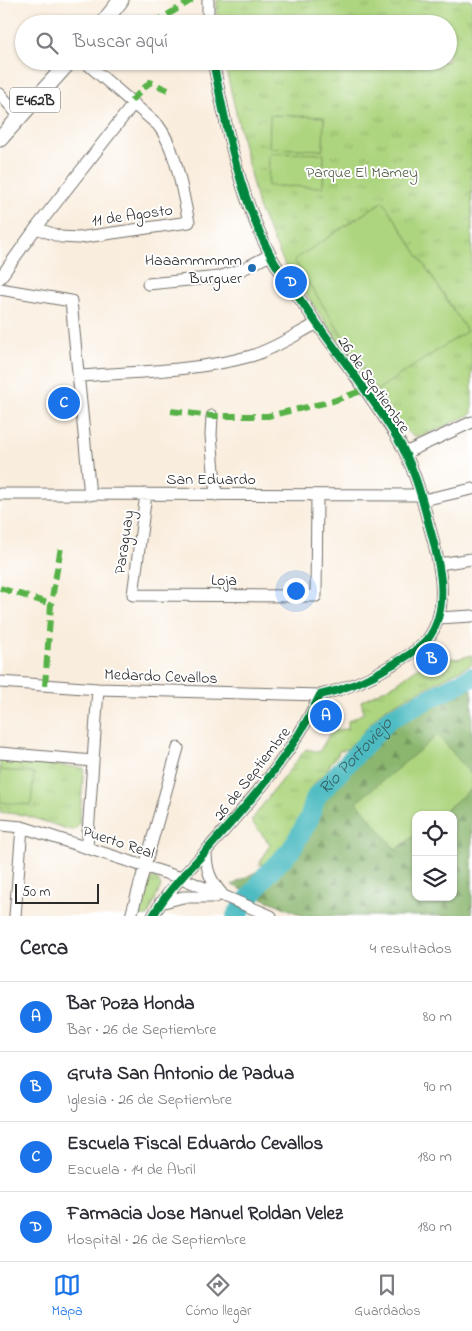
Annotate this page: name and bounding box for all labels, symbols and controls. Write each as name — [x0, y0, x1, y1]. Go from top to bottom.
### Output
search box — [15, 15, 457, 70]
icon: search — [33, 29, 61, 57]
text: Buscar aquí — [73, 29, 168, 56]
road number: E462B — [10, 88, 60, 112]
park label: Parque El Mamey — [306, 161, 418, 185]
street label: 11 de Agosto — [90, 198, 174, 234]
place label: Haaammmmm Burguer — [145, 249, 242, 291]
marker: Haaammmmm Burguer — [246, 262, 258, 274]
pin: D — [275, 263, 307, 301]
street label: 26 de Septiembre — [331, 332, 416, 439]
pin: C — [48, 384, 80, 422]
street label: San Eduardo — [166, 468, 256, 492]
street label: Paraguay — [109, 509, 141, 576]
street label: Loja — [211, 569, 237, 593]
your location — [283, 578, 309, 604]
pin: B — [416, 640, 448, 678]
street label: Medardo Cevallos — [104, 663, 218, 691]
pin: A — [310, 697, 342, 735]
water label: Río Portoviejo — [313, 712, 400, 802]
street label: 26 de Septiembre — [208, 721, 298, 826]
map controls — [412, 811, 457, 901]
button: locate — [412, 811, 457, 856]
street label: Puerto Real — [79, 820, 158, 866]
button: layers — [412, 856, 457, 901]
scale bar — [15, 881, 99, 904]
text: 50 m — [22, 882, 50, 903]
text: Cerca — [20, 934, 68, 964]
text: 4 resultados — [370, 937, 452, 961]
text: Bar Poza Honda — [67, 991, 195, 1018]
text: A — [31, 1005, 41, 1029]
text: 80 m — [423, 1005, 452, 1029]
text: Bar · 26 de Septiembre — [67, 1018, 217, 1042]
text: Gruta San Antonio de Padua — [67, 1061, 294, 1088]
text: B — [31, 1075, 41, 1099]
text: 90 m — [424, 1075, 452, 1099]
text: Iglesia · 26 de Septiembre — [67, 1088, 232, 1112]
text: Escuela Fiscal Eduardo Cevallos — [67, 1131, 323, 1158]
text: C — [32, 1145, 40, 1169]
text: 180 m — [418, 1145, 452, 1169]
text: Escuela · 14 de Abril — [67, 1158, 196, 1182]
text: Farmacia Jose Manuel Roldan Velez — [67, 1201, 343, 1228]
text: D — [30, 1215, 42, 1239]
text: 180 m — [418, 1215, 452, 1239]
text: Hospital · 26 de Septiembre — [67, 1228, 246, 1252]
tab: Mapa — [51, 1271, 83, 1322]
tab: Cómo llegar — [186, 1271, 251, 1322]
tab: Guardados — [354, 1271, 421, 1322]

